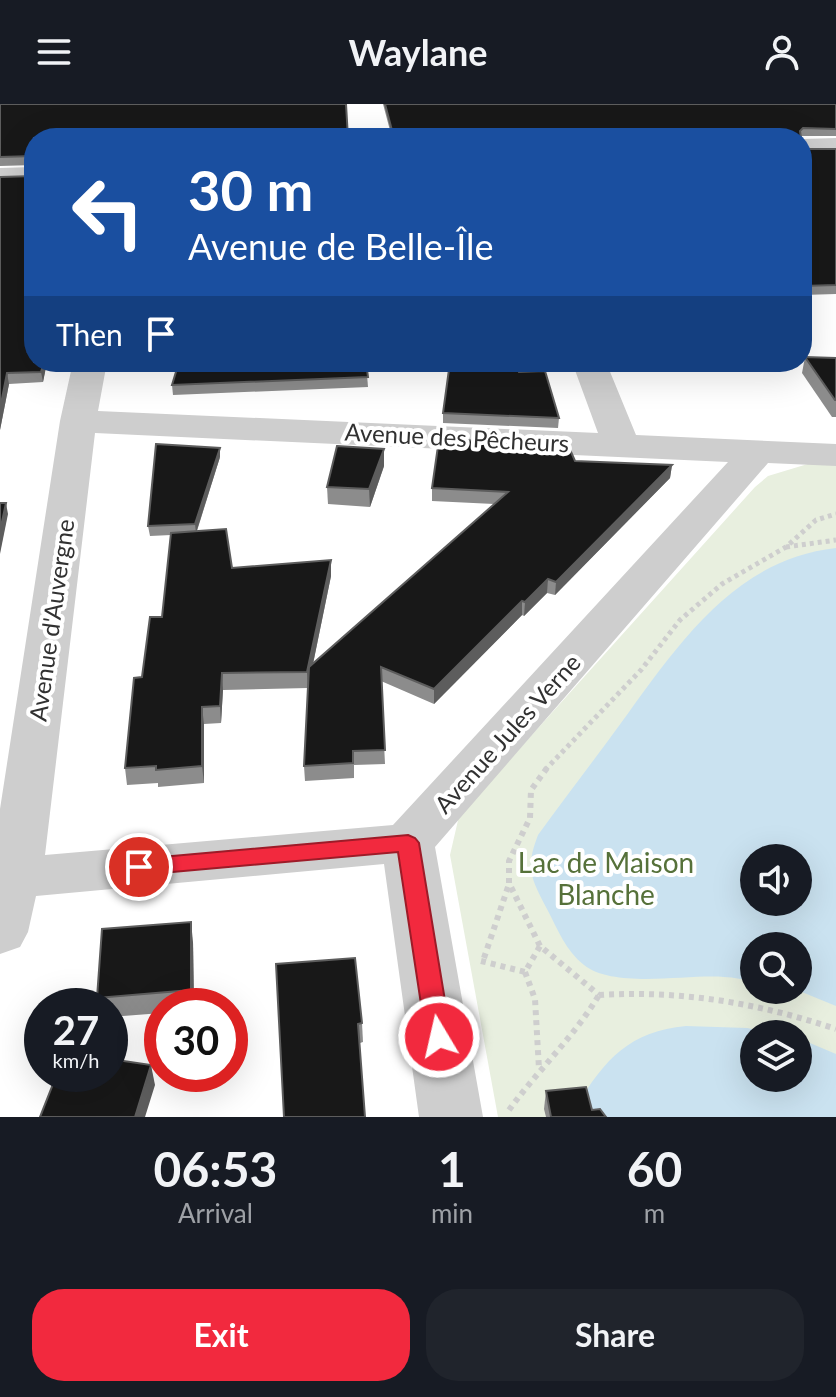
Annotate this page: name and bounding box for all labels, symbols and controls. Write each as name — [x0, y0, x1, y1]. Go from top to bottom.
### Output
icon: menu — [32, 30, 76, 74]
text: Waylane — [348, 30, 488, 74]
icon: person — [760, 30, 804, 74]
text: 30 m — [188, 156, 313, 223]
icon: left — [56, 160, 160, 264]
text: Avenue de Belle-Île — [188, 224, 493, 268]
icon: arrive — [139, 312, 183, 356]
text: Then — [56, 316, 123, 352]
street label: Avenue des Pêcheurs — [344, 417, 570, 457]
street label: Avenue d'Auvergne — [22, 517, 80, 723]
street label: Avenue Jules Verne — [428, 647, 586, 819]
pin — [105, 833, 173, 901]
map controls — [740, 844, 812, 1092]
button: sound — [740, 844, 812, 916]
icon: arrive — [117, 845, 161, 889]
park label: Lac de Maison Blanche — [518, 845, 694, 911]
button: search — [740, 932, 812, 1004]
speed limit sign: 30 — [144, 988, 248, 1092]
position arrow — [397, 995, 481, 1079]
text: 27 — [53, 1006, 99, 1054]
button: layers — [740, 1020, 812, 1092]
text: km/h — [53, 1048, 99, 1072]
text: 06:53 — [154, 1140, 277, 1197]
text: 1 — [438, 1140, 466, 1197]
text: 60 — [627, 1140, 682, 1197]
text: Arrival — [178, 1197, 253, 1229]
text: min — [431, 1197, 473, 1229]
text: m — [644, 1197, 665, 1229]
button: Exit — [32, 1289, 410, 1381]
button: Share — [426, 1289, 804, 1381]

